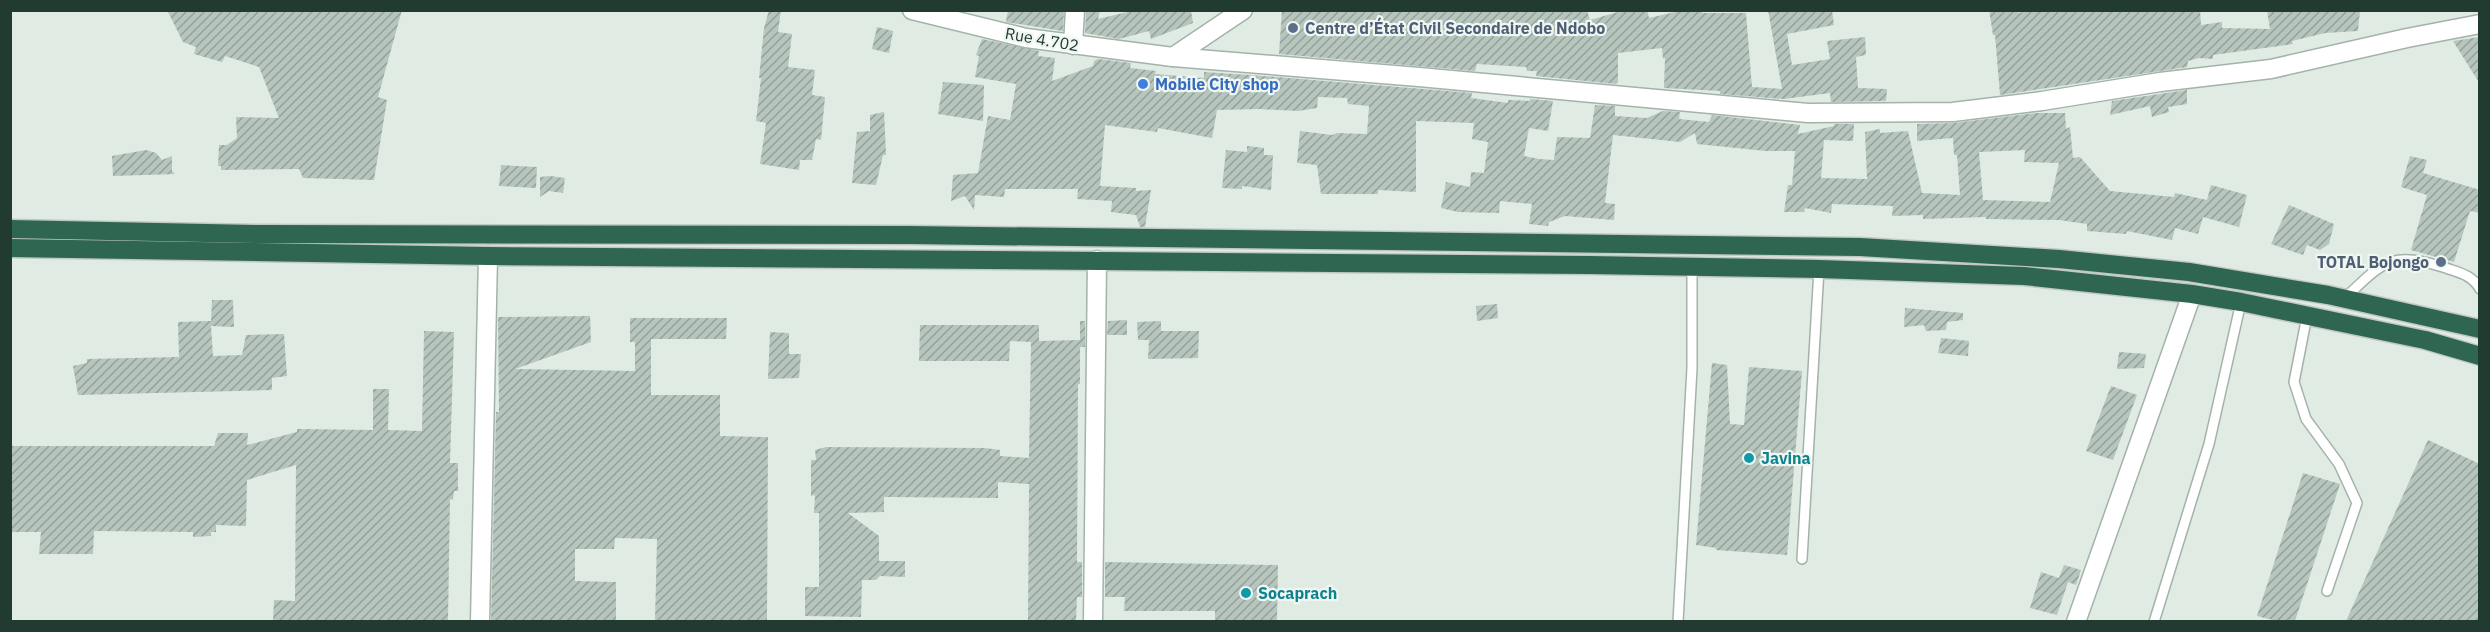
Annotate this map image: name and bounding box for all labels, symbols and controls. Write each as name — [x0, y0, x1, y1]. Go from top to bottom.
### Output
place label: Centre d’État Civil Secondaire de Ndobo — [1305, 17, 1605, 38]
marker: Centre d’État Civil Secondaire de Ndobo — [1286, 21, 1300, 35]
street label: Rue 4.702 — [1004, 23, 1080, 55]
place label: Mobile City shop — [1155, 74, 1279, 94]
marker: Mobile City shop — [1136, 77, 1150, 91]
place label: TOTAL Bojongo — [2317, 252, 2429, 272]
marker: TOTAL Bojongo — [2434, 255, 2448, 269]
place label: Javina — [1761, 448, 1811, 468]
marker: Javina — [1742, 451, 1756, 465]
place label: Socaprach — [1258, 583, 1337, 603]
marker: Socaprach — [1239, 586, 1253, 600]

